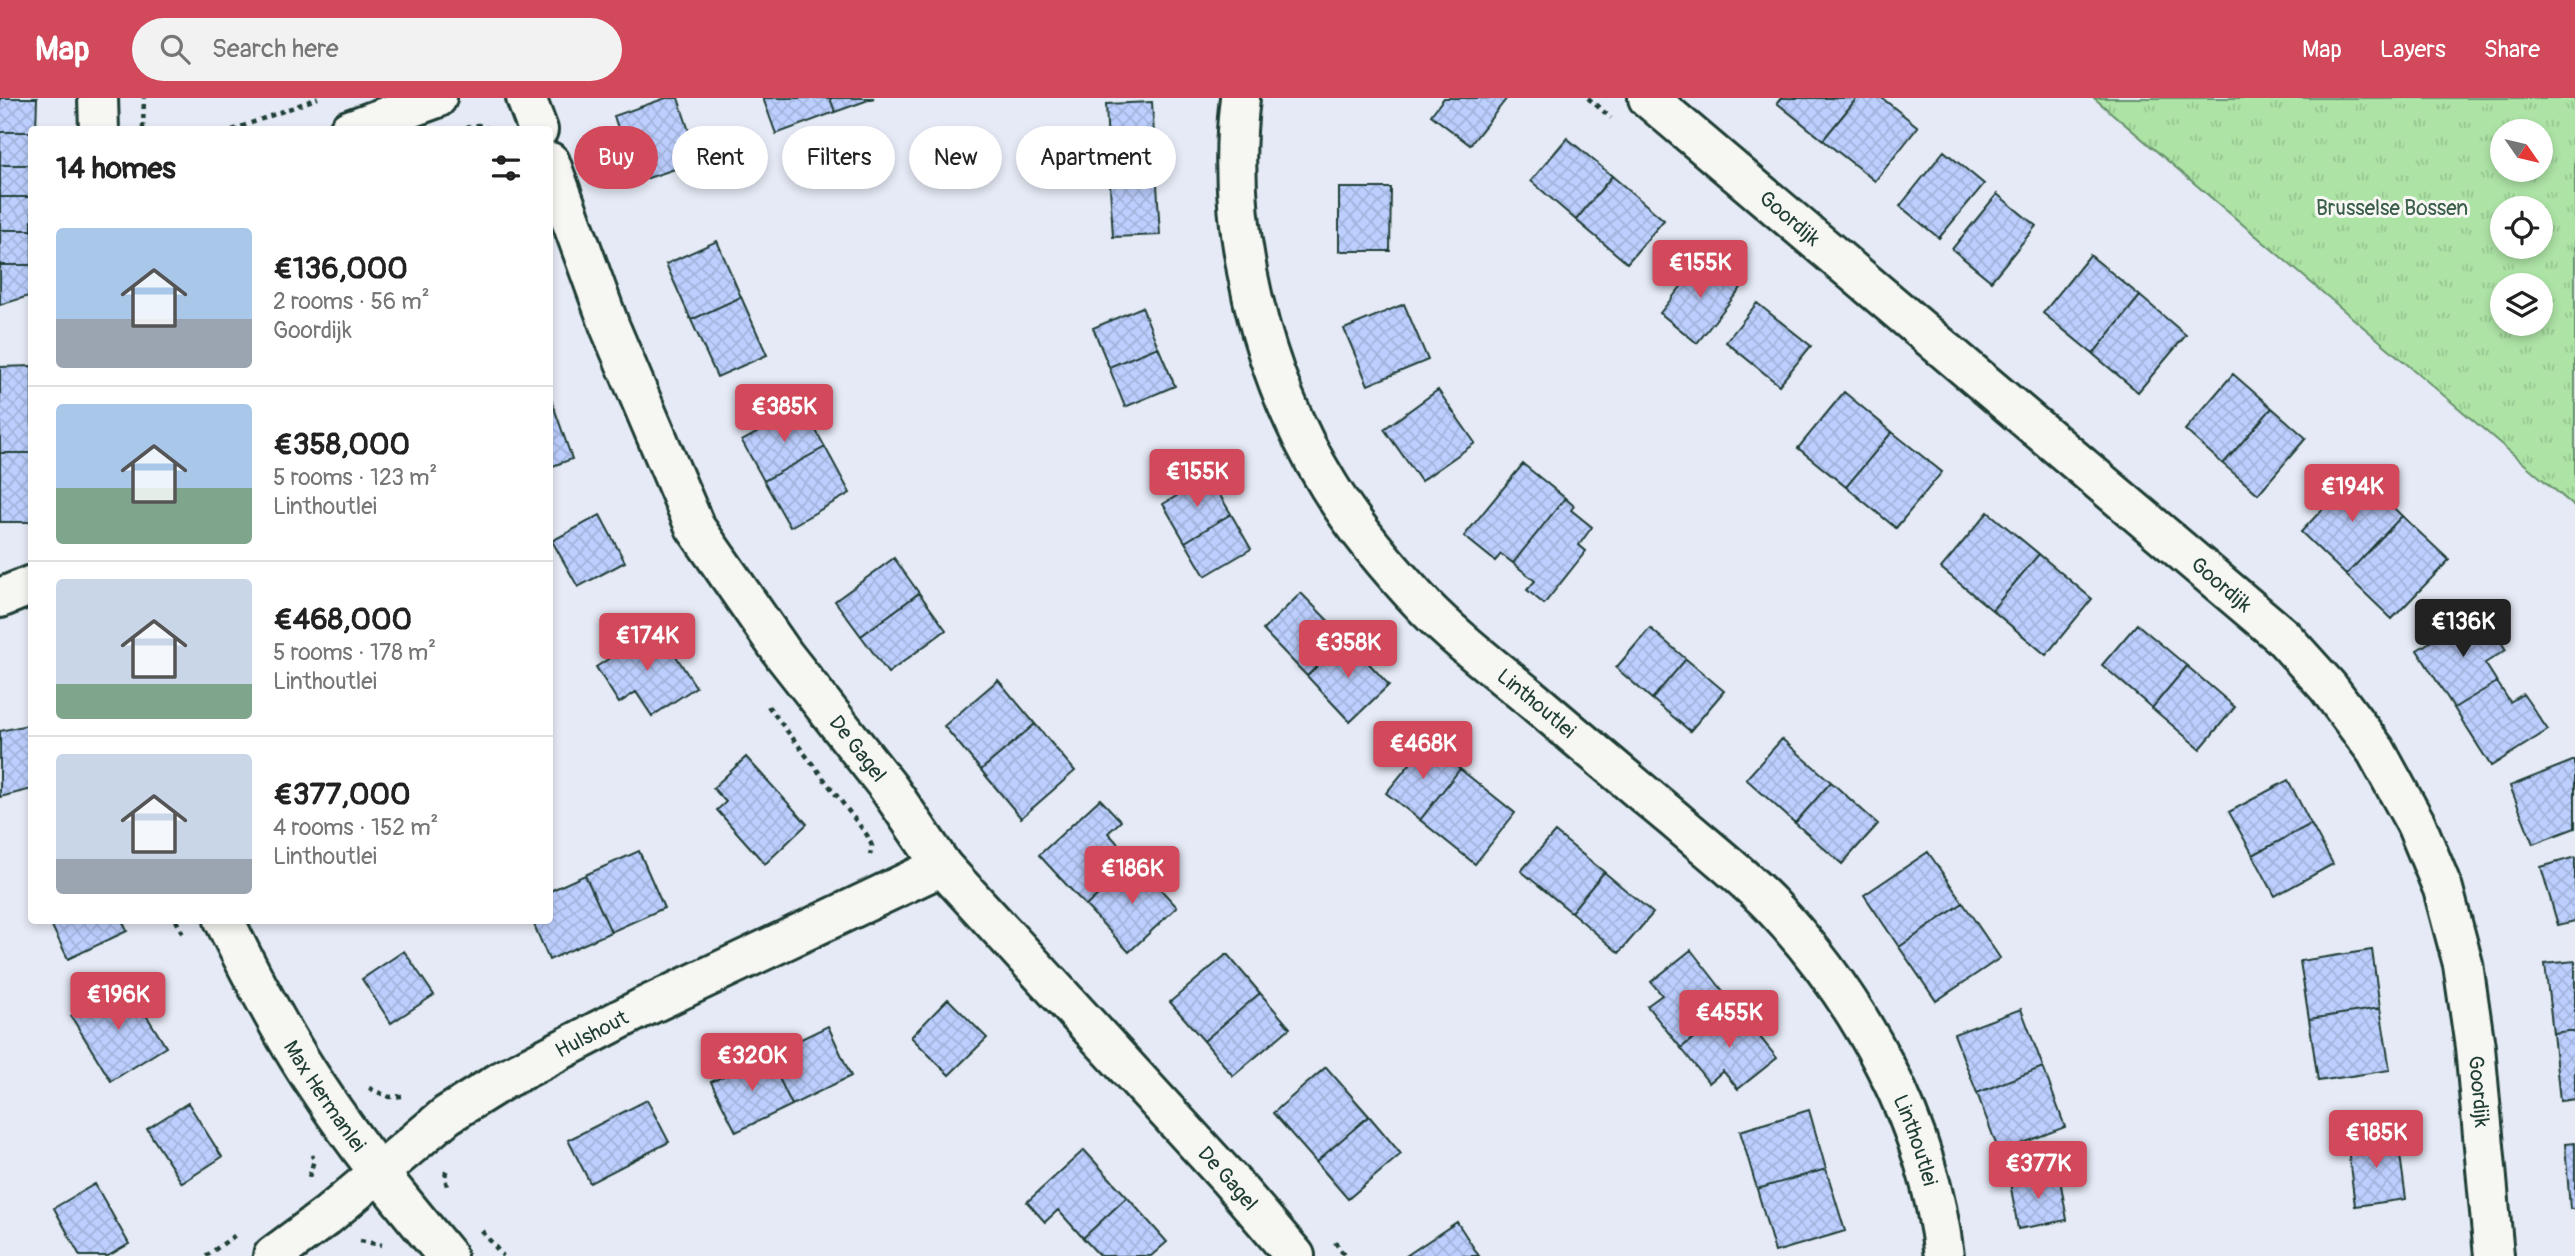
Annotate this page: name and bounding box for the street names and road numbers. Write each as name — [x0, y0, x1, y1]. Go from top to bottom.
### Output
street label: Goordijk — [1754, 185, 1826, 252]
street label: Goordijk — [2185, 551, 2258, 618]
street label: Linthoutlei — [1491, 663, 1581, 744]
street label: De Gagel — [823, 710, 892, 788]
street label: Hulshout — [551, 1004, 633, 1064]
street label: Max Hermanlei — [277, 1035, 372, 1157]
street label: Goordijk — [2462, 1054, 2496, 1129]
street label: Linthoutlei — [1887, 1090, 1944, 1189]
street label: De Gagel — [1192, 1140, 1264, 1216]

